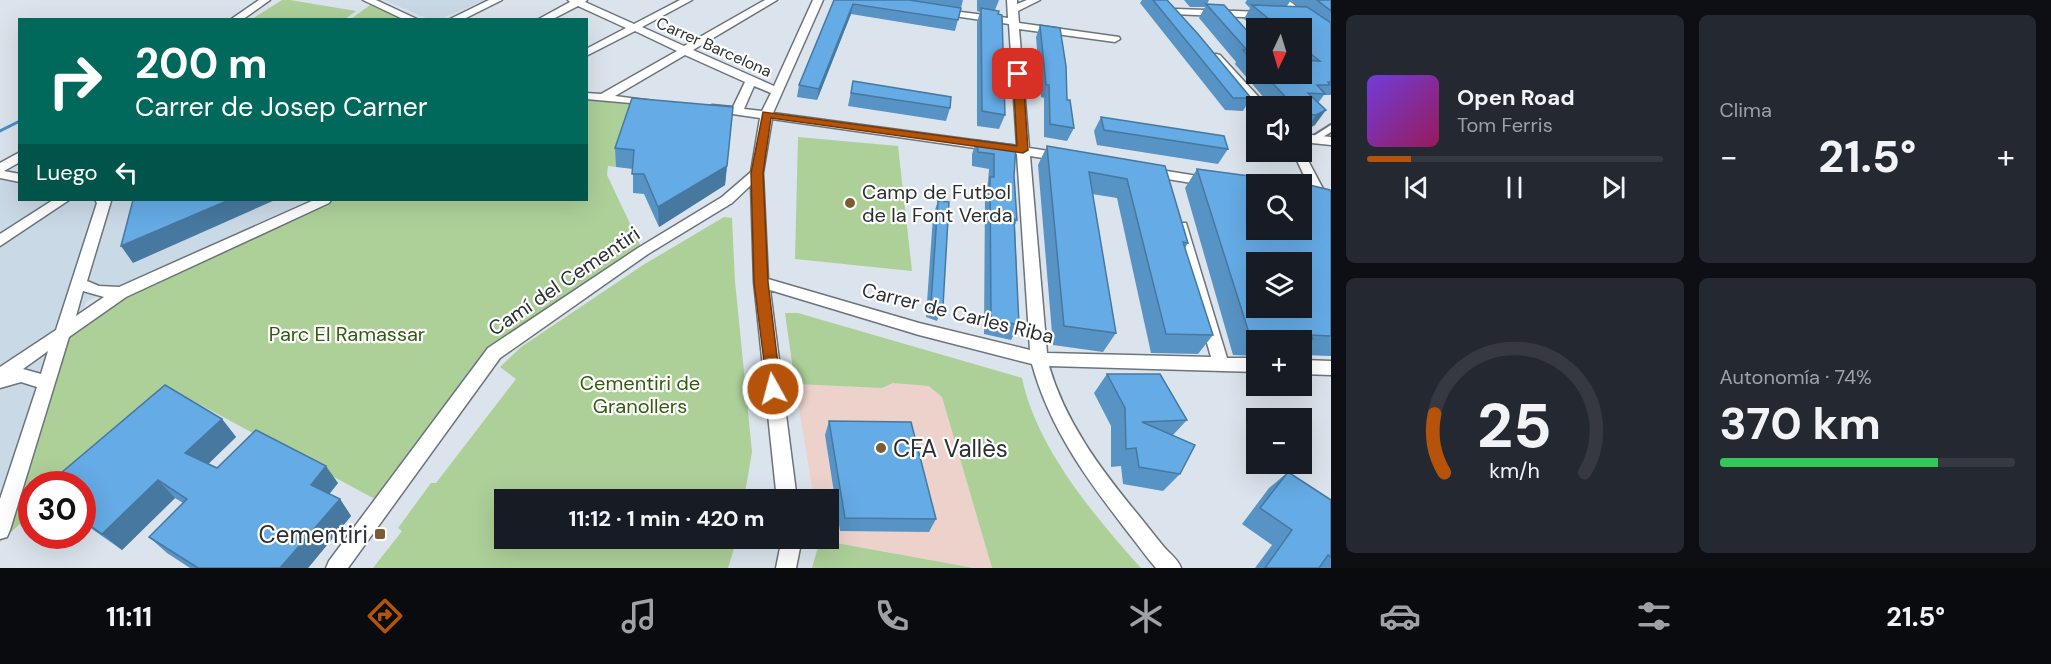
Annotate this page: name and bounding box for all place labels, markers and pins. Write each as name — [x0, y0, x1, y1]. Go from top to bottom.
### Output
pin — [992, 48, 1043, 99]
place label: Camp de Futbol de la Font Verda — [862, 179, 1013, 228]
marker: Camp de Futbol de la Font Verda — [843, 196, 857, 210]
place label: CFA Vallès — [893, 433, 1008, 464]
marker: CFA Vallès — [874, 441, 888, 455]
place label: Cementiri — [259, 519, 368, 550]
marker: Cementiri — [373, 527, 387, 541]

